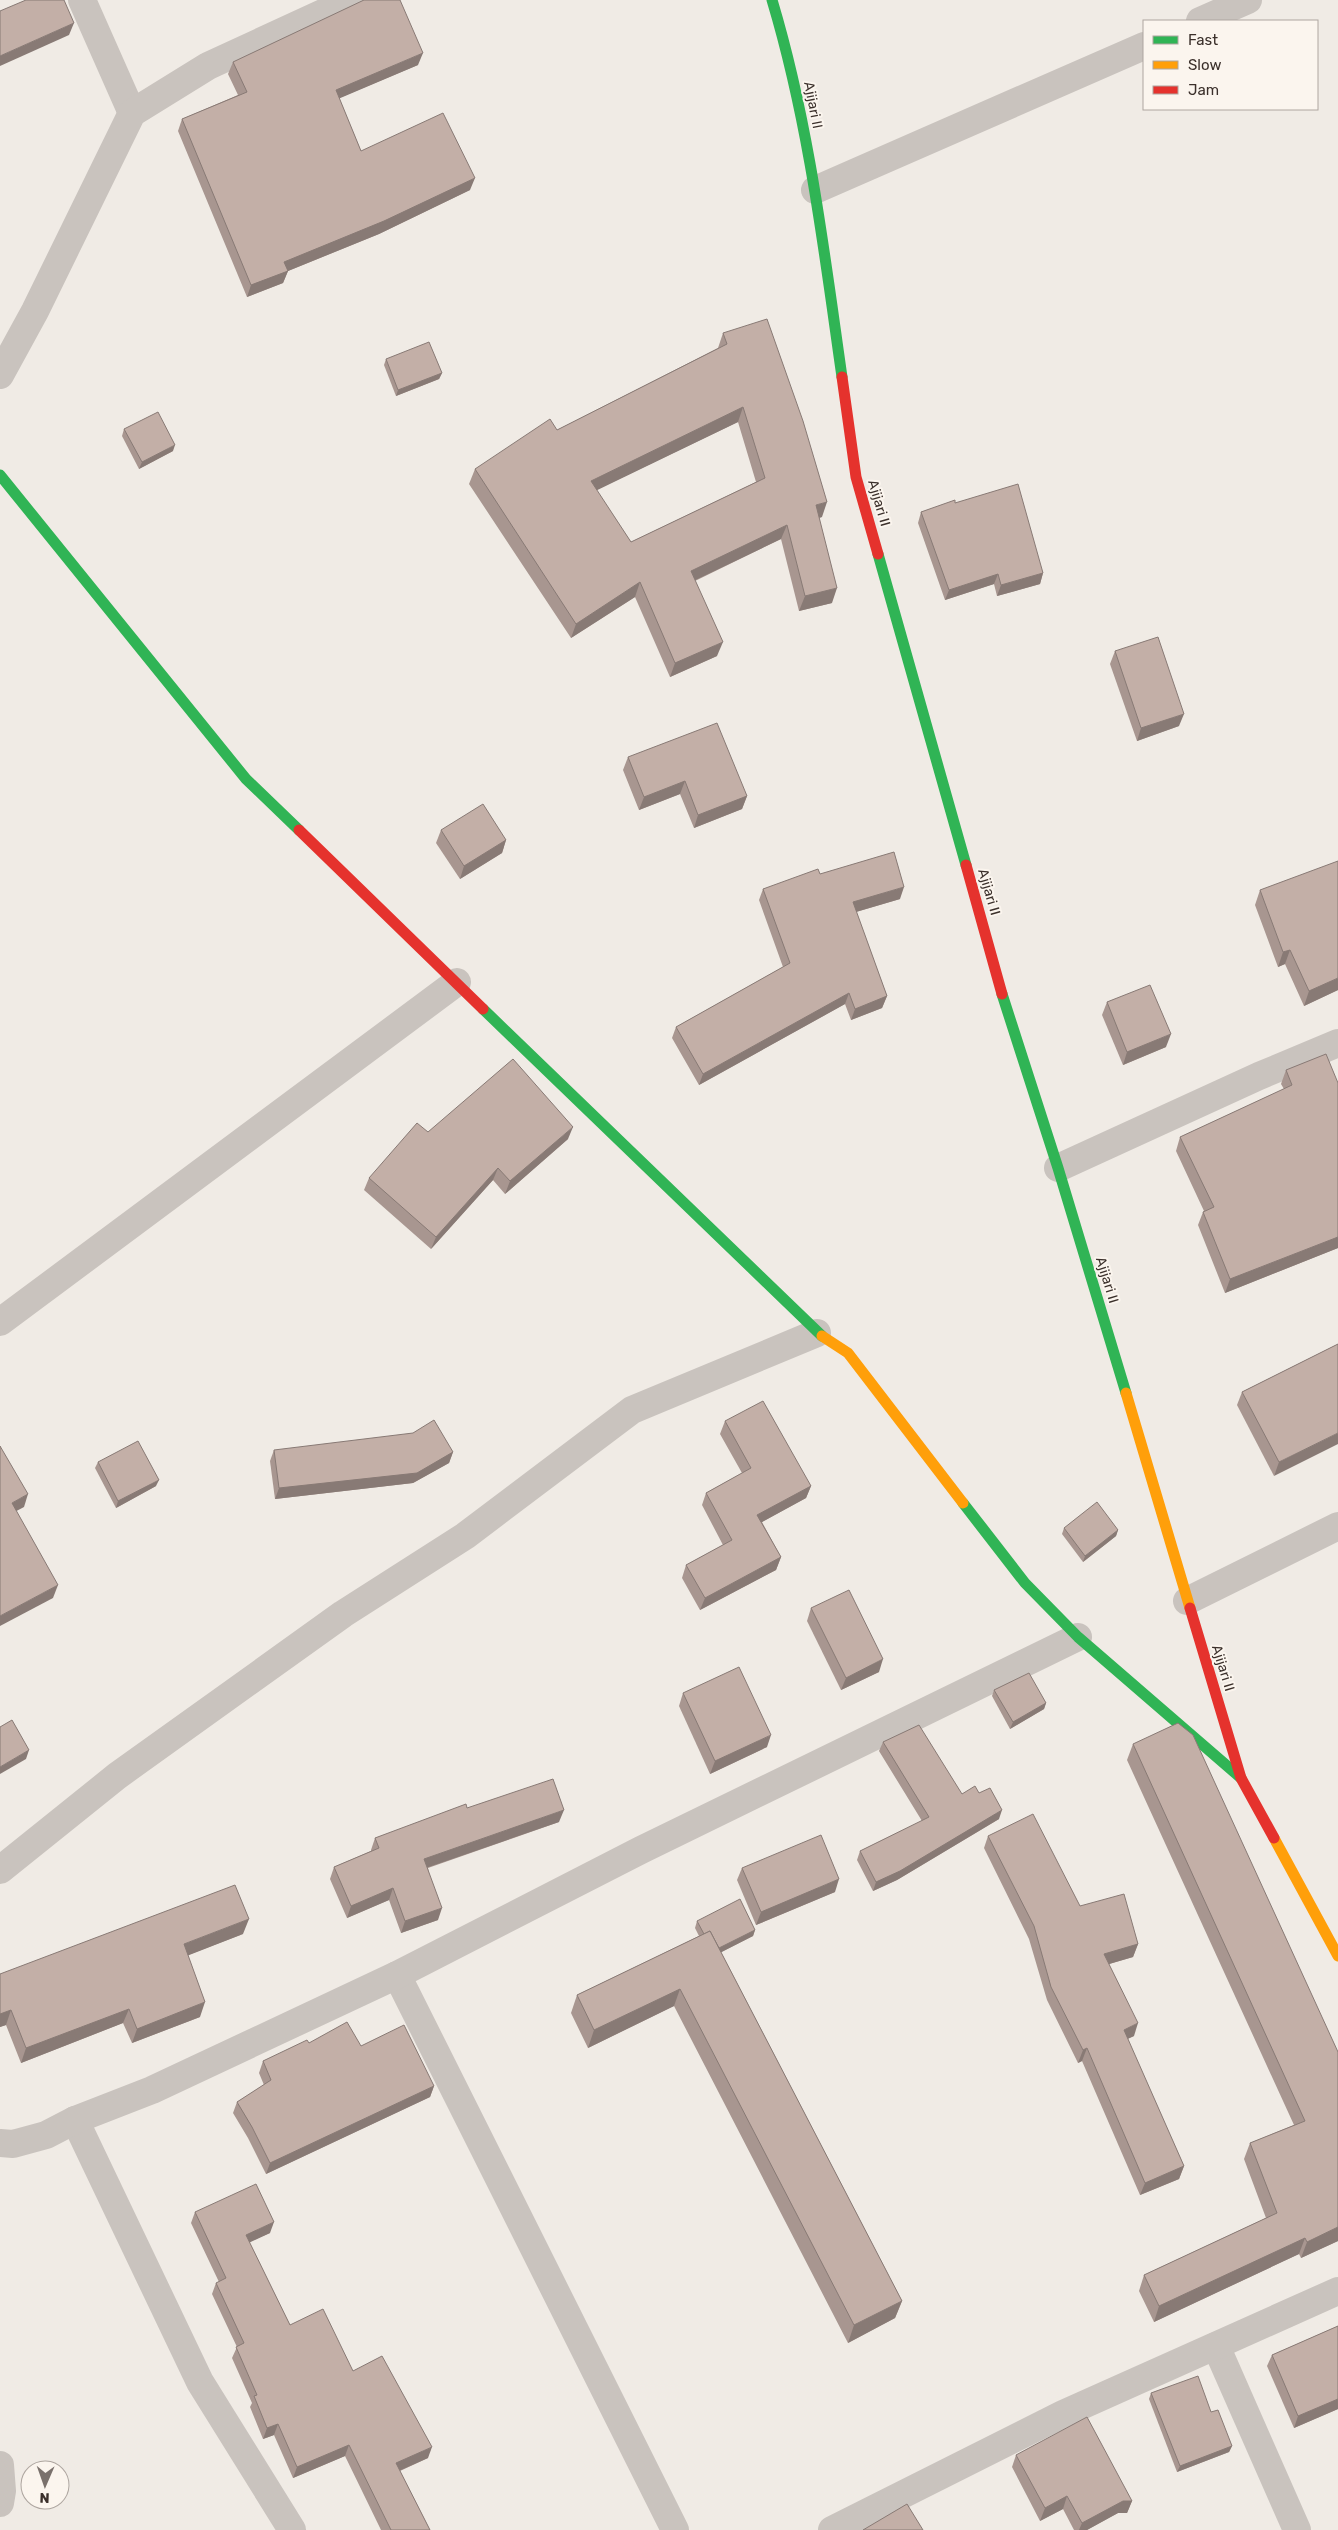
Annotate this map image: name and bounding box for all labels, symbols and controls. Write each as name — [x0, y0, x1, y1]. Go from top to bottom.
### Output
legend — [1143, 20, 1318, 110]
text: Fast — [1188, 31, 1218, 49]
text: Slow — [1188, 56, 1221, 74]
street label: Ajijari II — [800, 80, 826, 130]
text: Jam — [1188, 81, 1219, 99]
street label: Ajijari II — [864, 478, 894, 528]
street label: Ajijari II — [974, 867, 1004, 917]
street label: Ajijari II — [1092, 1255, 1122, 1305]
street label: Ajijari II — [1208, 1643, 1238, 1693]
north arrow — [20, 2460, 70, 2510]
text: N — [39, 2489, 50, 2506]

